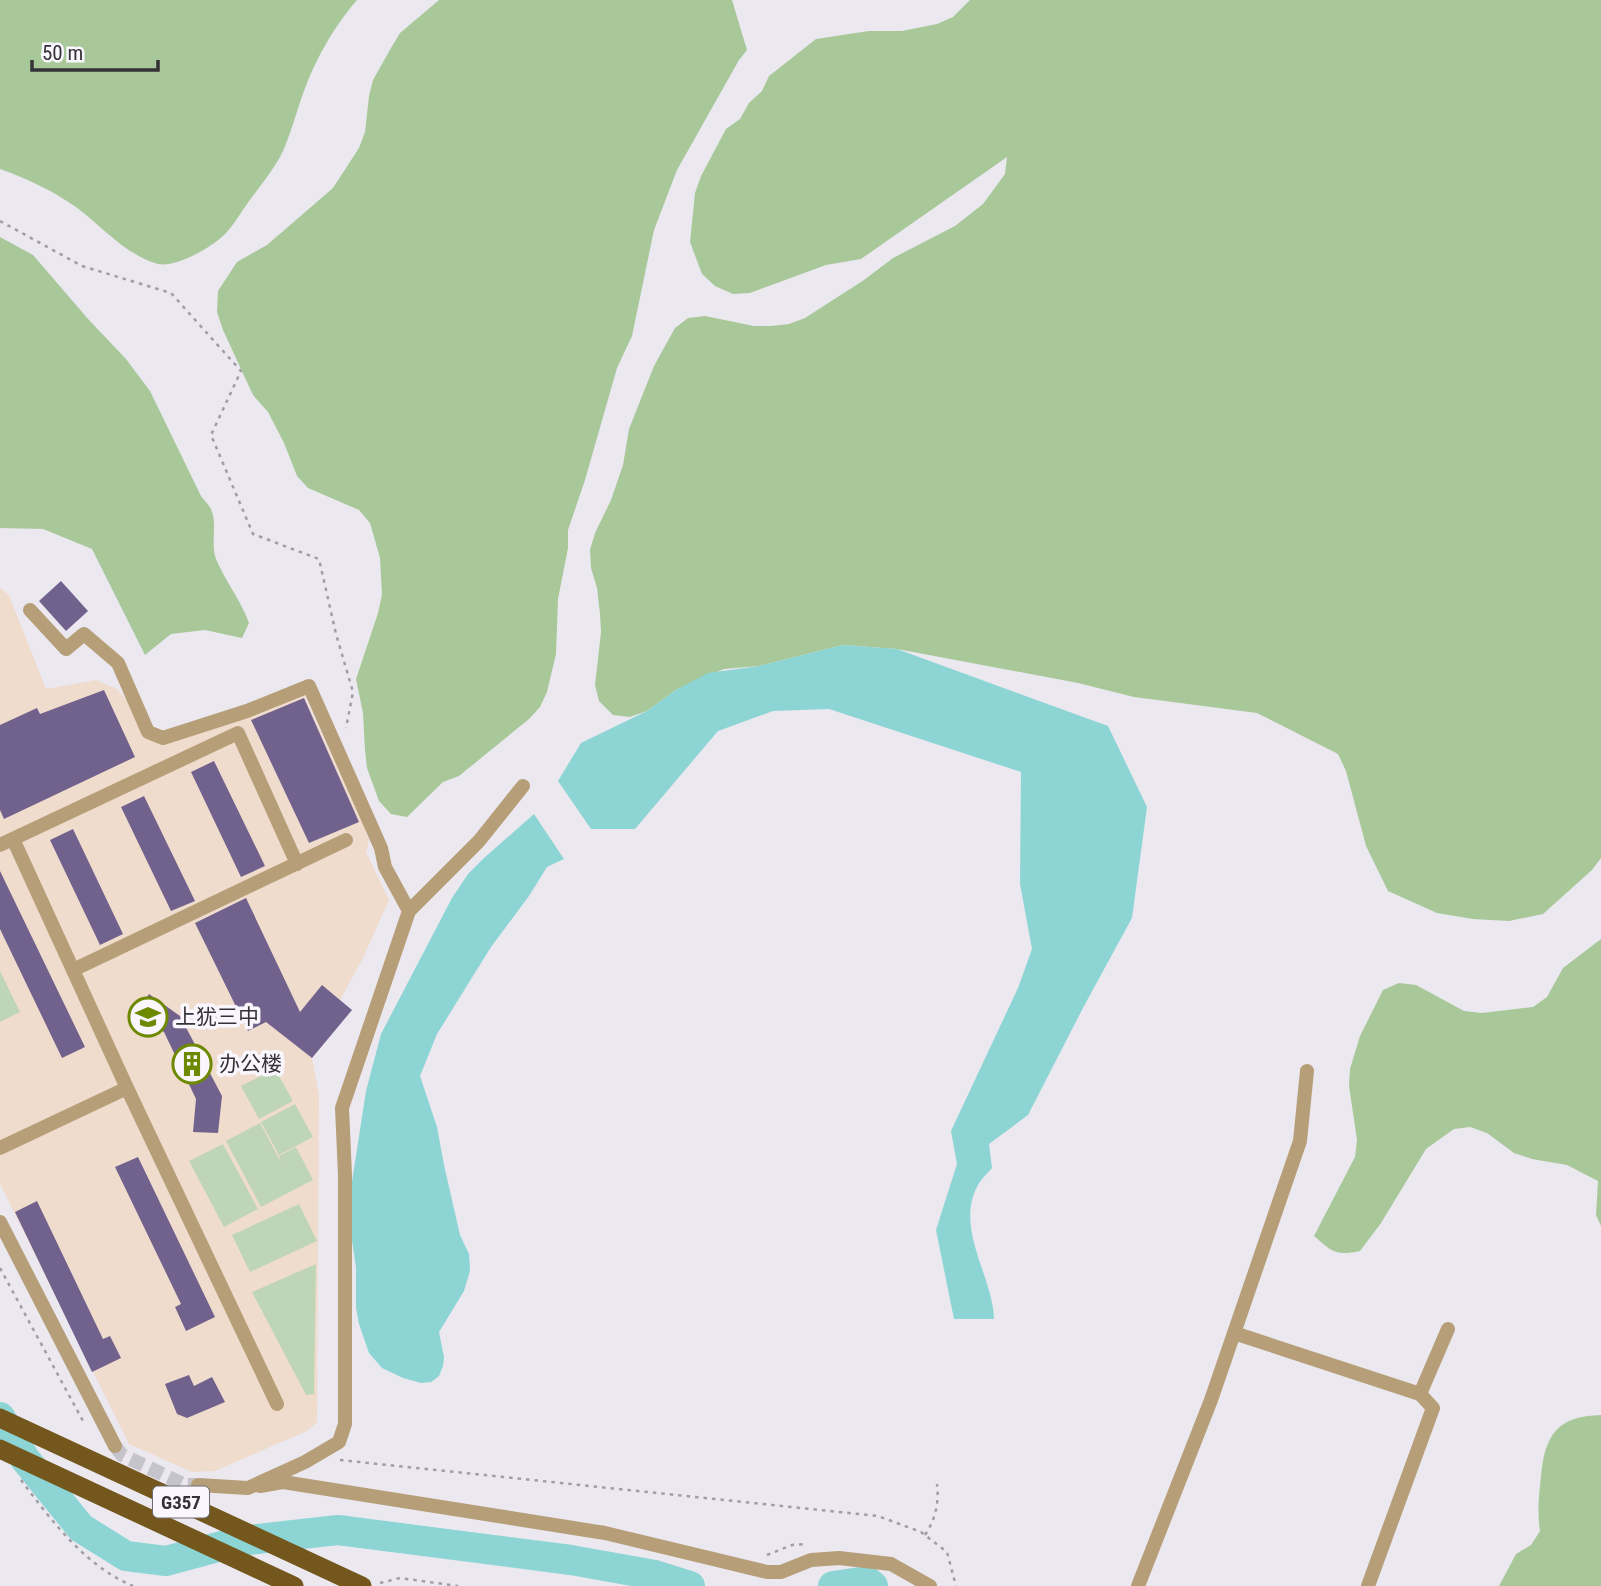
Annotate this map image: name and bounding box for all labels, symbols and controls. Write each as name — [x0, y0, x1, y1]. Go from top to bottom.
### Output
scale bar — [32, 28, 158, 72]
text: 50 m — [42, 41, 83, 65]
school or university icon: 上犹三中 — [127, 996, 169, 1038]
place label: 上犹三中 — [175, 1005, 259, 1029]
building icon: 办公楼 — [171, 1043, 213, 1085]
place label: 办公楼 — [219, 1052, 282, 1076]
road number: G357 — [153, 1486, 209, 1518]

